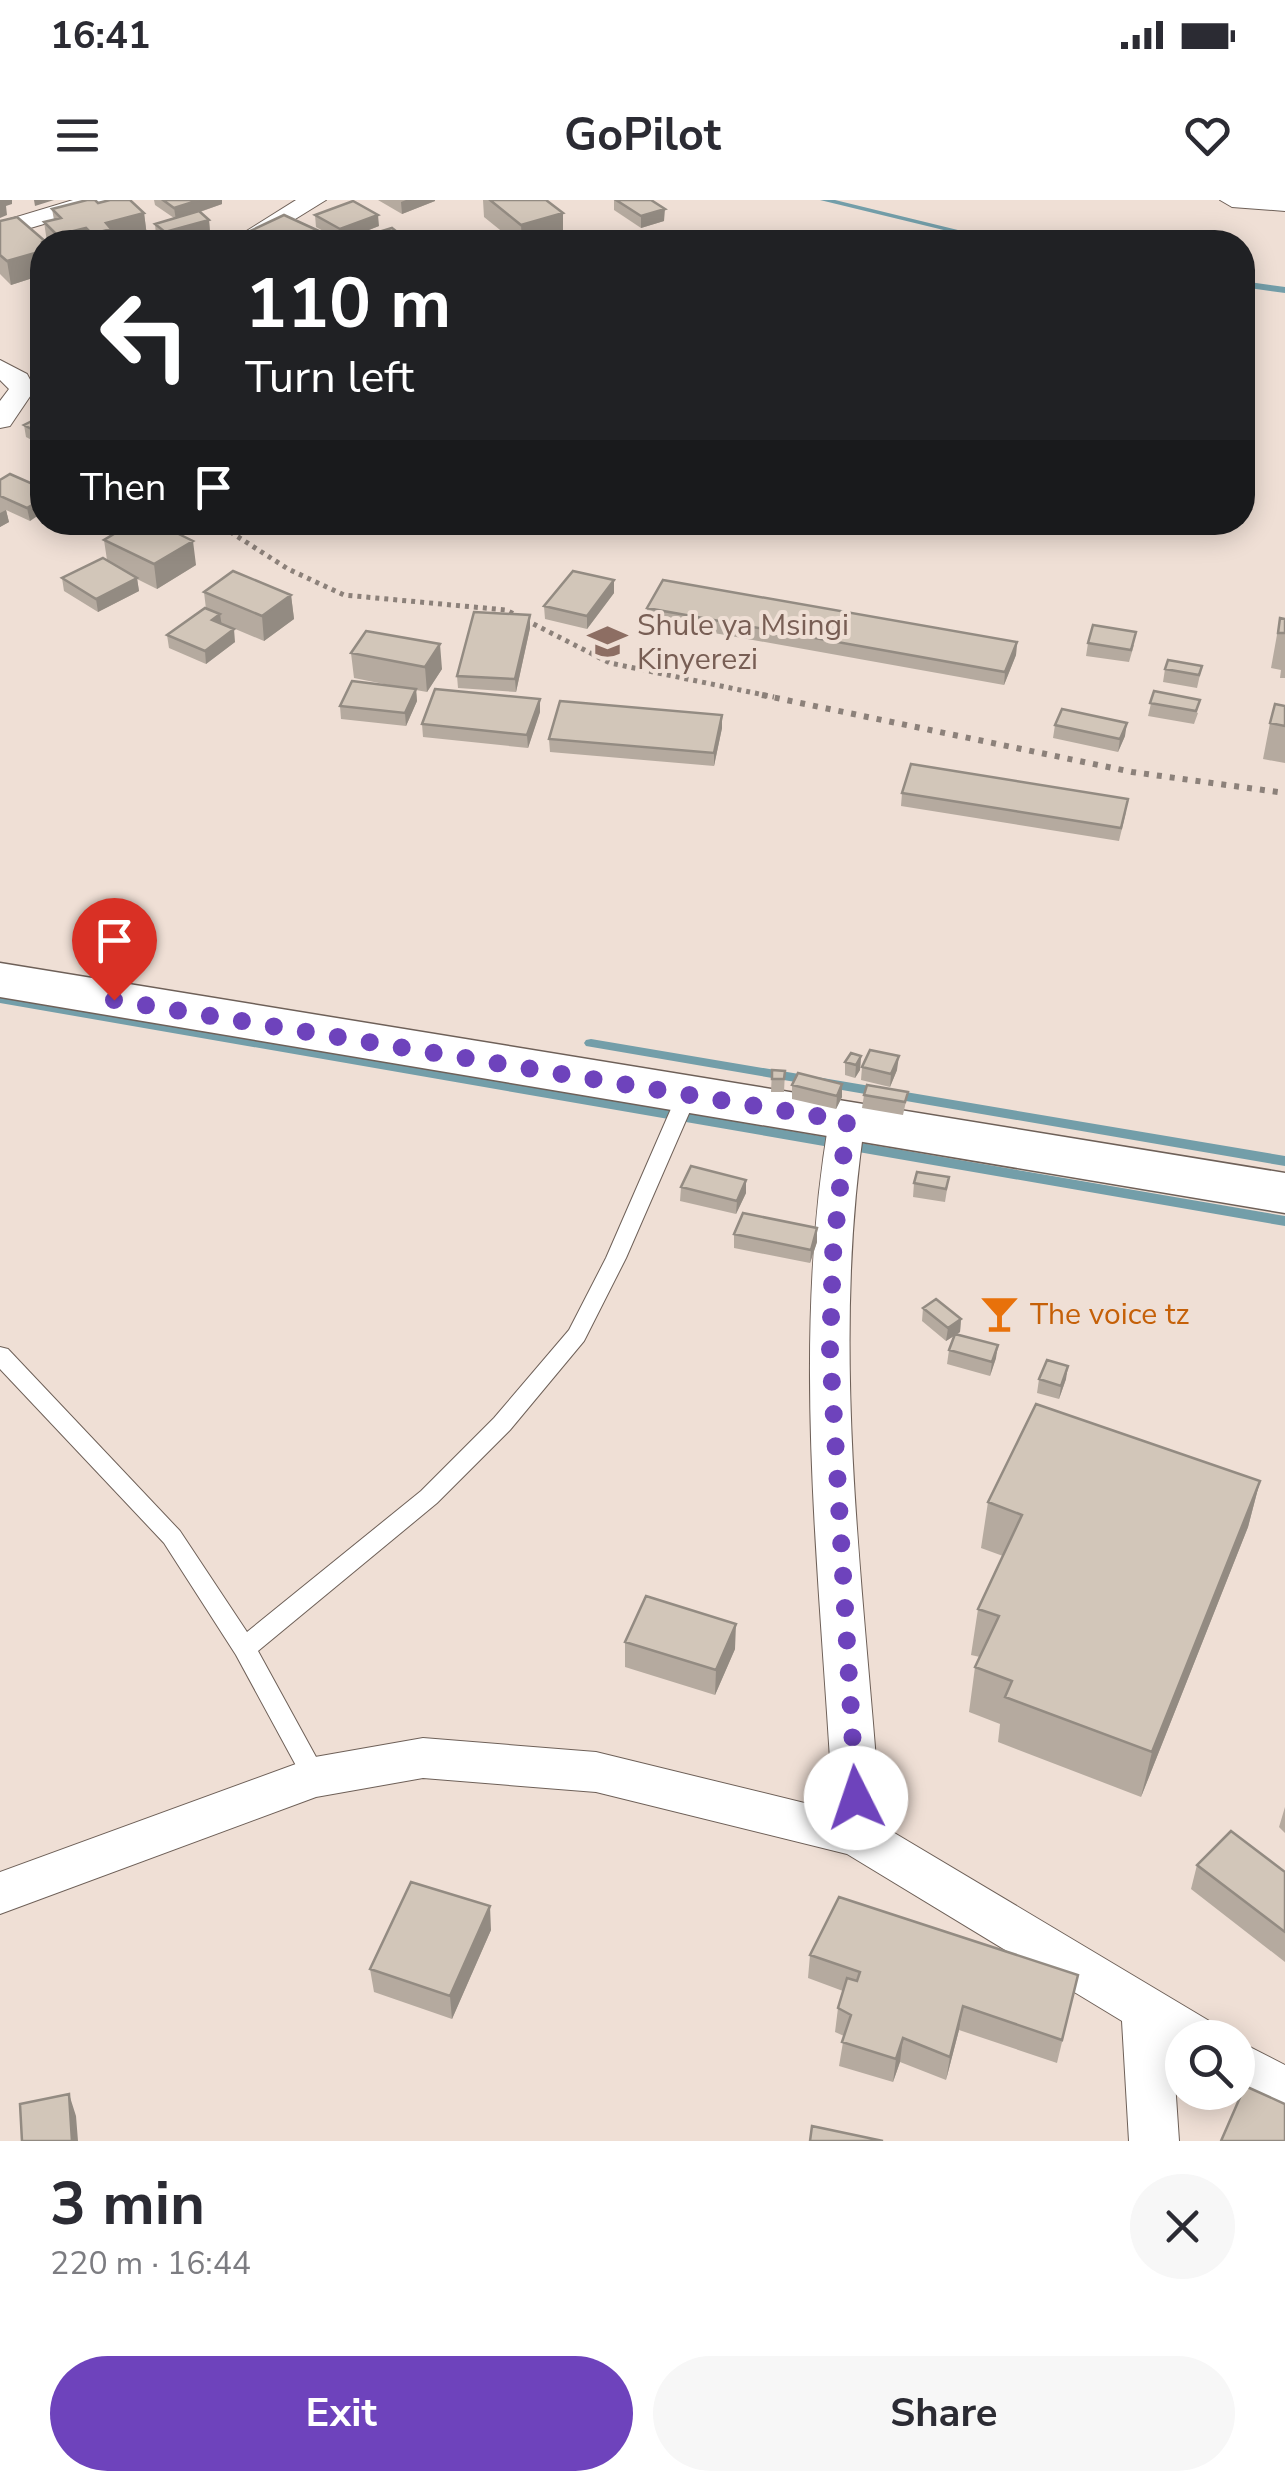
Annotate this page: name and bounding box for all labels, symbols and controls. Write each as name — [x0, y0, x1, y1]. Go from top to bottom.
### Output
text: 16:41 — [50, 10, 151, 61]
text: GoPilot — [564, 105, 721, 166]
icon: menu — [50, 108, 105, 163]
icon: heart — [1180, 108, 1235, 163]
text: 110 m — [245, 256, 451, 352]
icon: left — [80, 270, 210, 400]
text: Turn left — [245, 347, 414, 408]
icon: arrive — [186, 460, 241, 515]
text: Then — [80, 462, 166, 513]
place label: Shule ya Msingi Kinyerezi — [637, 605, 849, 680]
school or university icon: Shule ya Msingi Kinyerezi — [586, 621, 628, 663]
pin — [72, 898, 157, 1001]
icon: arrive — [87, 913, 142, 968]
bar icon: The voice tz — [979, 1293, 1021, 1335]
place label: The voice tz — [1030, 1294, 1189, 1335]
position arrow — [804, 1746, 908, 1850]
map controls — [1165, 2020, 1255, 2110]
button: search — [1165, 2020, 1255, 2110]
text: 3 min — [50, 2163, 205, 2245]
button: close — [1130, 2174, 1235, 2279]
text: 220 m · 16:44 — [50, 2242, 251, 2285]
button: Exit — [50, 2356, 633, 2471]
button: Share — [653, 2356, 1235, 2471]

